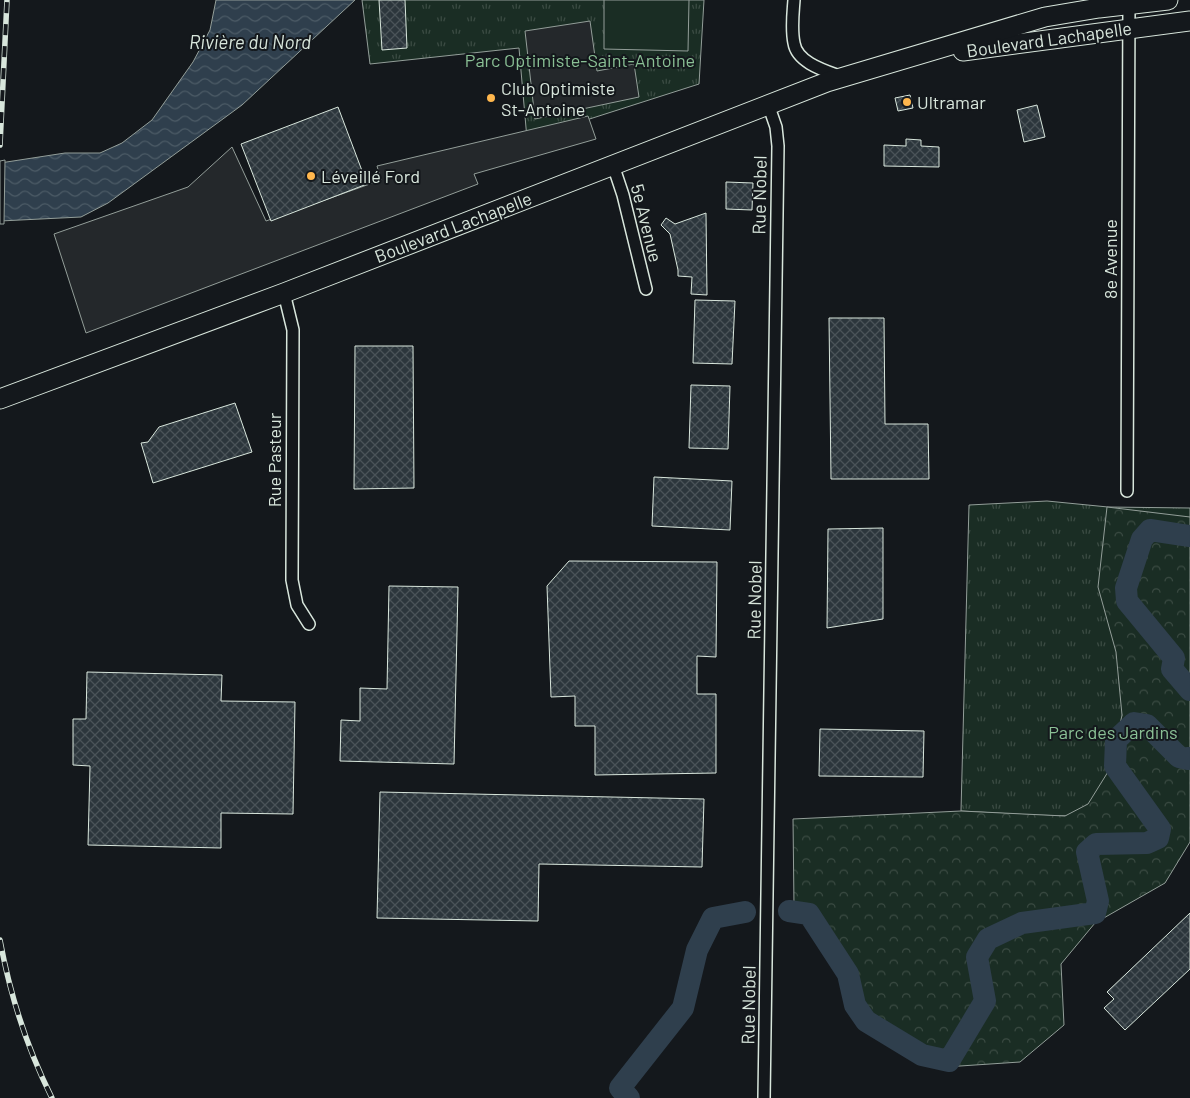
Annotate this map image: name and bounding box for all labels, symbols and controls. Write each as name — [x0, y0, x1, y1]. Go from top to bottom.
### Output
street label: Boulevard Lachapelle — [965, 17, 1133, 61]
water label: Rivière du Nord — [189, 30, 311, 53]
park label: Parc Optimiste-Saint-Antoine — [465, 49, 695, 71]
place label: Club Optimiste St-Antoine — [501, 77, 615, 120]
place label: Ultramar — [917, 91, 986, 113]
marker: Club Optimiste St-Antoine — [485, 92, 497, 104]
marker: Ultramar — [901, 96, 913, 108]
street label: Rue Nobel — [747, 155, 771, 235]
place label: Léveillé Ford — [321, 165, 420, 187]
marker: Léveillé Ford — [305, 170, 317, 182]
street label: 5e Avenue — [627, 182, 667, 264]
street label: Boulevard Lachapelle — [371, 187, 535, 267]
street label: 8e Avenue — [1099, 219, 1121, 299]
street label: Rue Pasteur — [263, 412, 285, 507]
street label: Rue Nobel — [742, 560, 766, 640]
park label: Parc des Jardins — [1048, 721, 1178, 743]
street label: Rue Nobel — [736, 965, 760, 1045]

